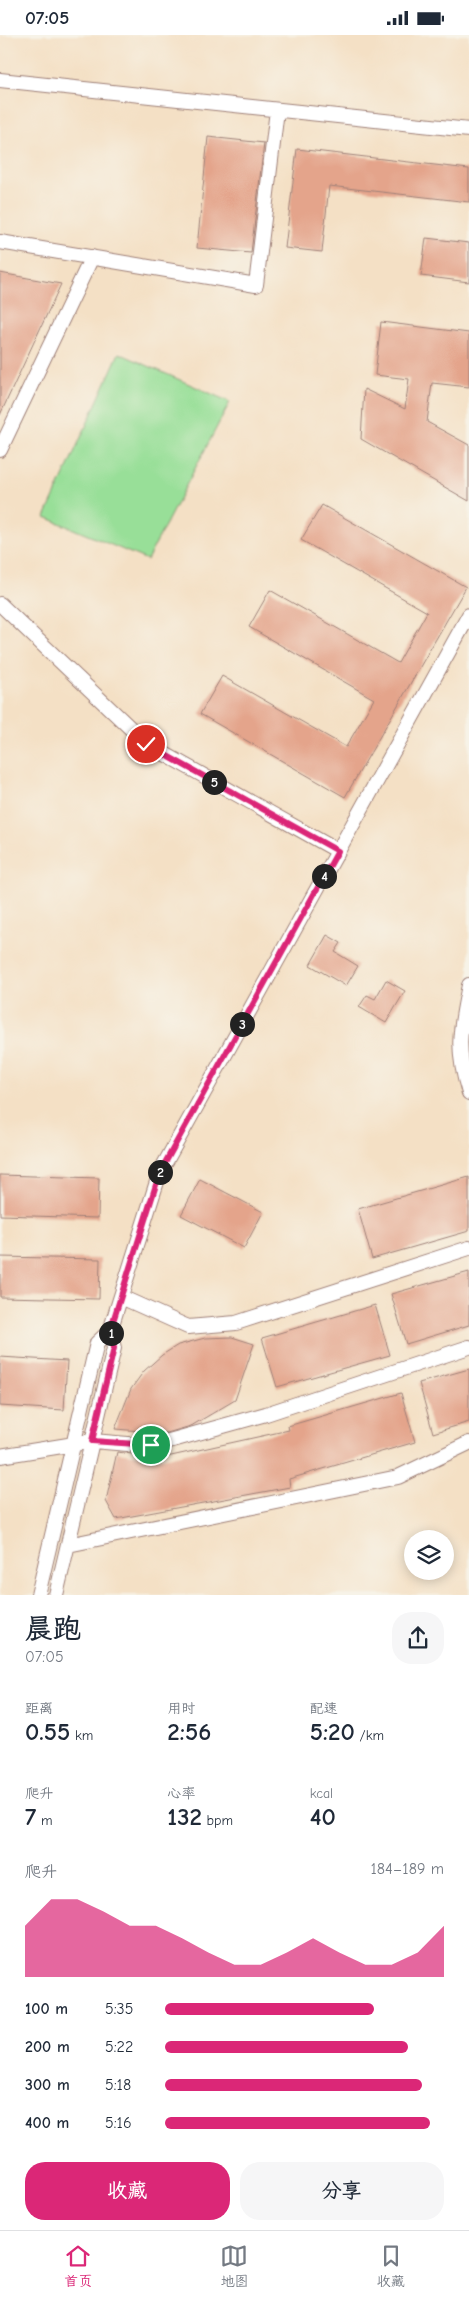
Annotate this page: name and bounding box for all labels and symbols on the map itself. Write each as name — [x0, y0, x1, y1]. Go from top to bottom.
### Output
pin — [125, 723, 167, 765]
pin: 5 — [202, 769, 226, 795]
pin: 4 — [312, 863, 336, 889]
pin: 3 — [230, 1011, 254, 1037]
pin: 2 — [148, 1159, 172, 1185]
pin: 1 — [98, 1321, 124, 1345]
pin — [130, 1424, 172, 1466]

